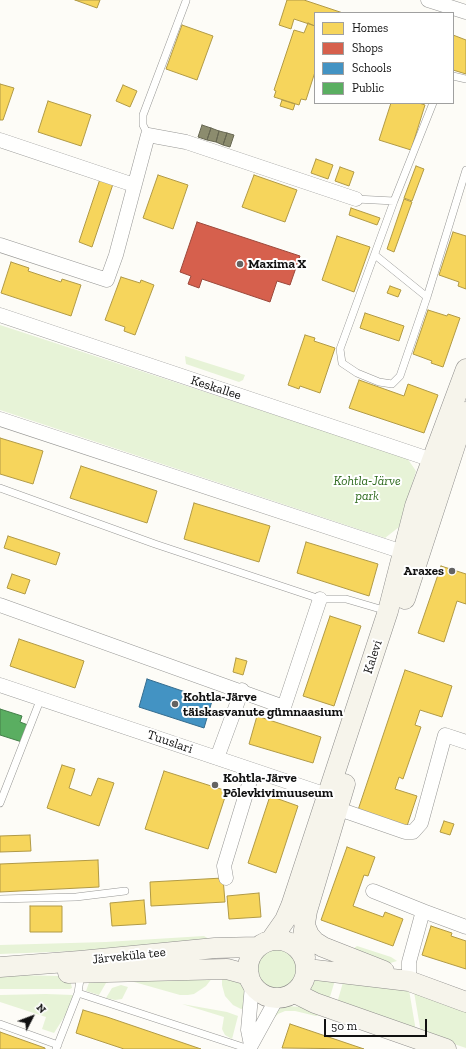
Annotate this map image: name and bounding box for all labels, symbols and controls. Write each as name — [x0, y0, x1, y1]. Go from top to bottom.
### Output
legend — [314, 12, 454, 104]
text: Homes — [352, 21, 388, 35]
text: Shops — [352, 41, 383, 55]
text: Schools — [352, 61, 391, 75]
text: Public — [352, 81, 384, 95]
place label: Maxima X — [248, 256, 306, 272]
marker: Maxima X — [235, 259, 245, 269]
street label: Keskallee — [189, 373, 243, 403]
park label: Kohtla-Järve park — [333, 473, 401, 504]
place label: Araxes — [404, 563, 444, 579]
marker: Araxes — [447, 566, 457, 576]
street label: Kalevi — [360, 638, 386, 676]
place label: Kohtla-Järve täiskasvanute gümnaasium — [183, 689, 343, 720]
marker: Kohtla-Järve täiskasvanute gümnaasium — [170, 699, 180, 709]
street label: Tuuslari — [145, 727, 195, 757]
place label: Kohtla-Järve Põlevkivimuuseum — [223, 770, 333, 801]
marker: Kohtla-Järve Põlevkivimuuseum — [210, 780, 220, 790]
street label: Järveküla tee — [92, 944, 166, 968]
north arrow — [12, 997, 52, 1037]
text: N — [34, 1001, 49, 1016]
scale bar — [326, 1011, 429, 1037]
text: 50 m — [331, 1019, 357, 1033]

